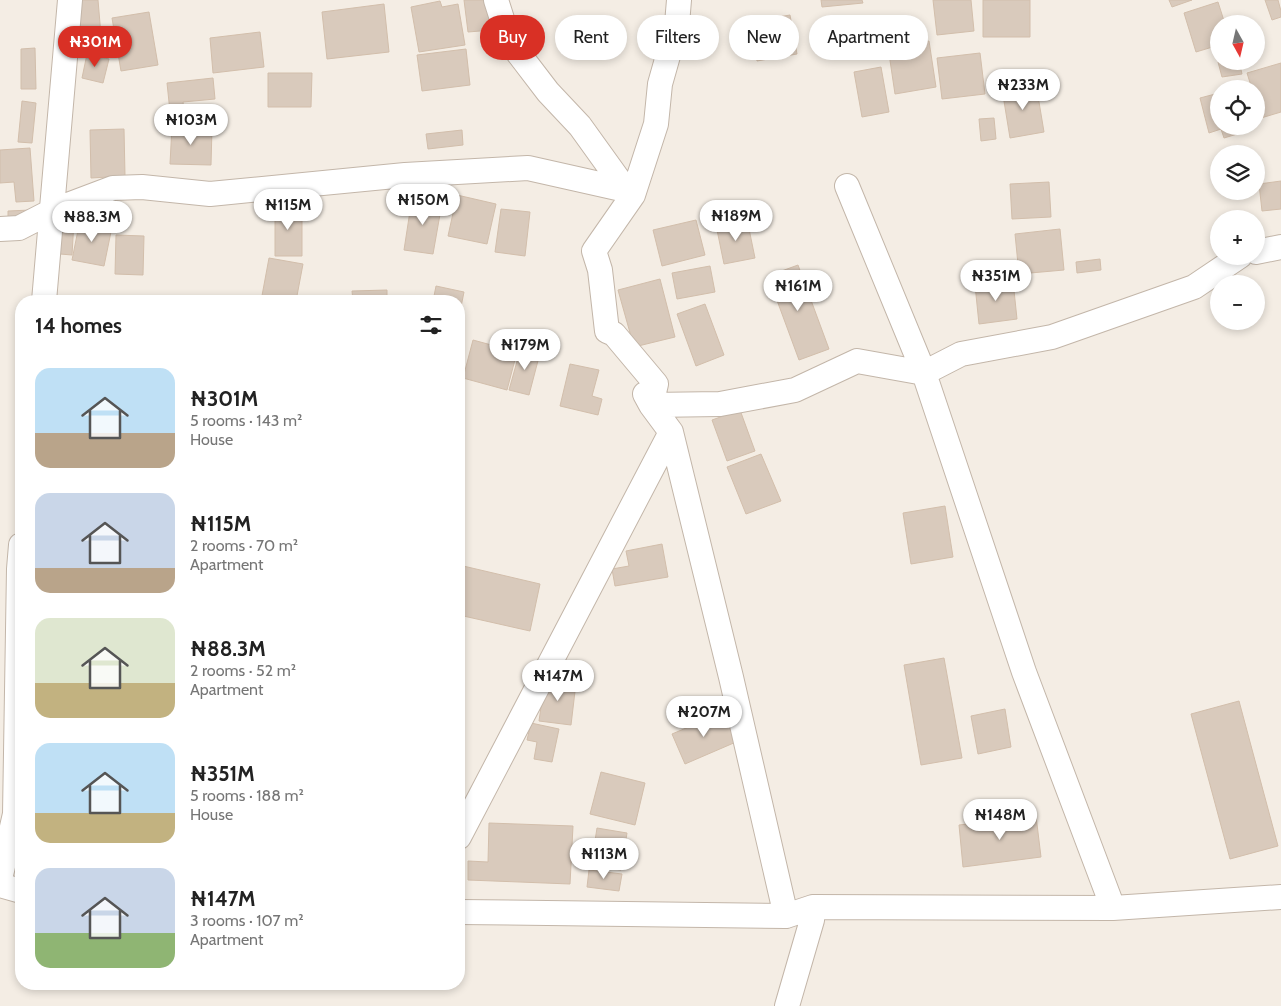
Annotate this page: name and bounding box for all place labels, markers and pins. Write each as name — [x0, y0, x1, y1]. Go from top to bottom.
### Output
pin: ₦301M — [60, 26, 130, 68]
pin: ₦233M — [988, 68, 1058, 111]
pin: ₦103M — [156, 104, 226, 146]
pin: ₦150M — [388, 184, 458, 226]
pin: ₦115M — [253, 188, 323, 231]
pin: ₦88.3M — [51, 200, 133, 243]
pin: ₦189M — [701, 200, 771, 242]
pin: ₦351M — [961, 260, 1031, 302]
pin: ₦161M — [763, 270, 833, 312]
pin: ₦179M — [490, 328, 560, 371]
pin: ₦147M — [523, 660, 593, 702]
pin: ₦207M — [669, 696, 739, 738]
pin: ₦148M — [965, 798, 1035, 841]
pin: ₦113M — [569, 838, 639, 880]

